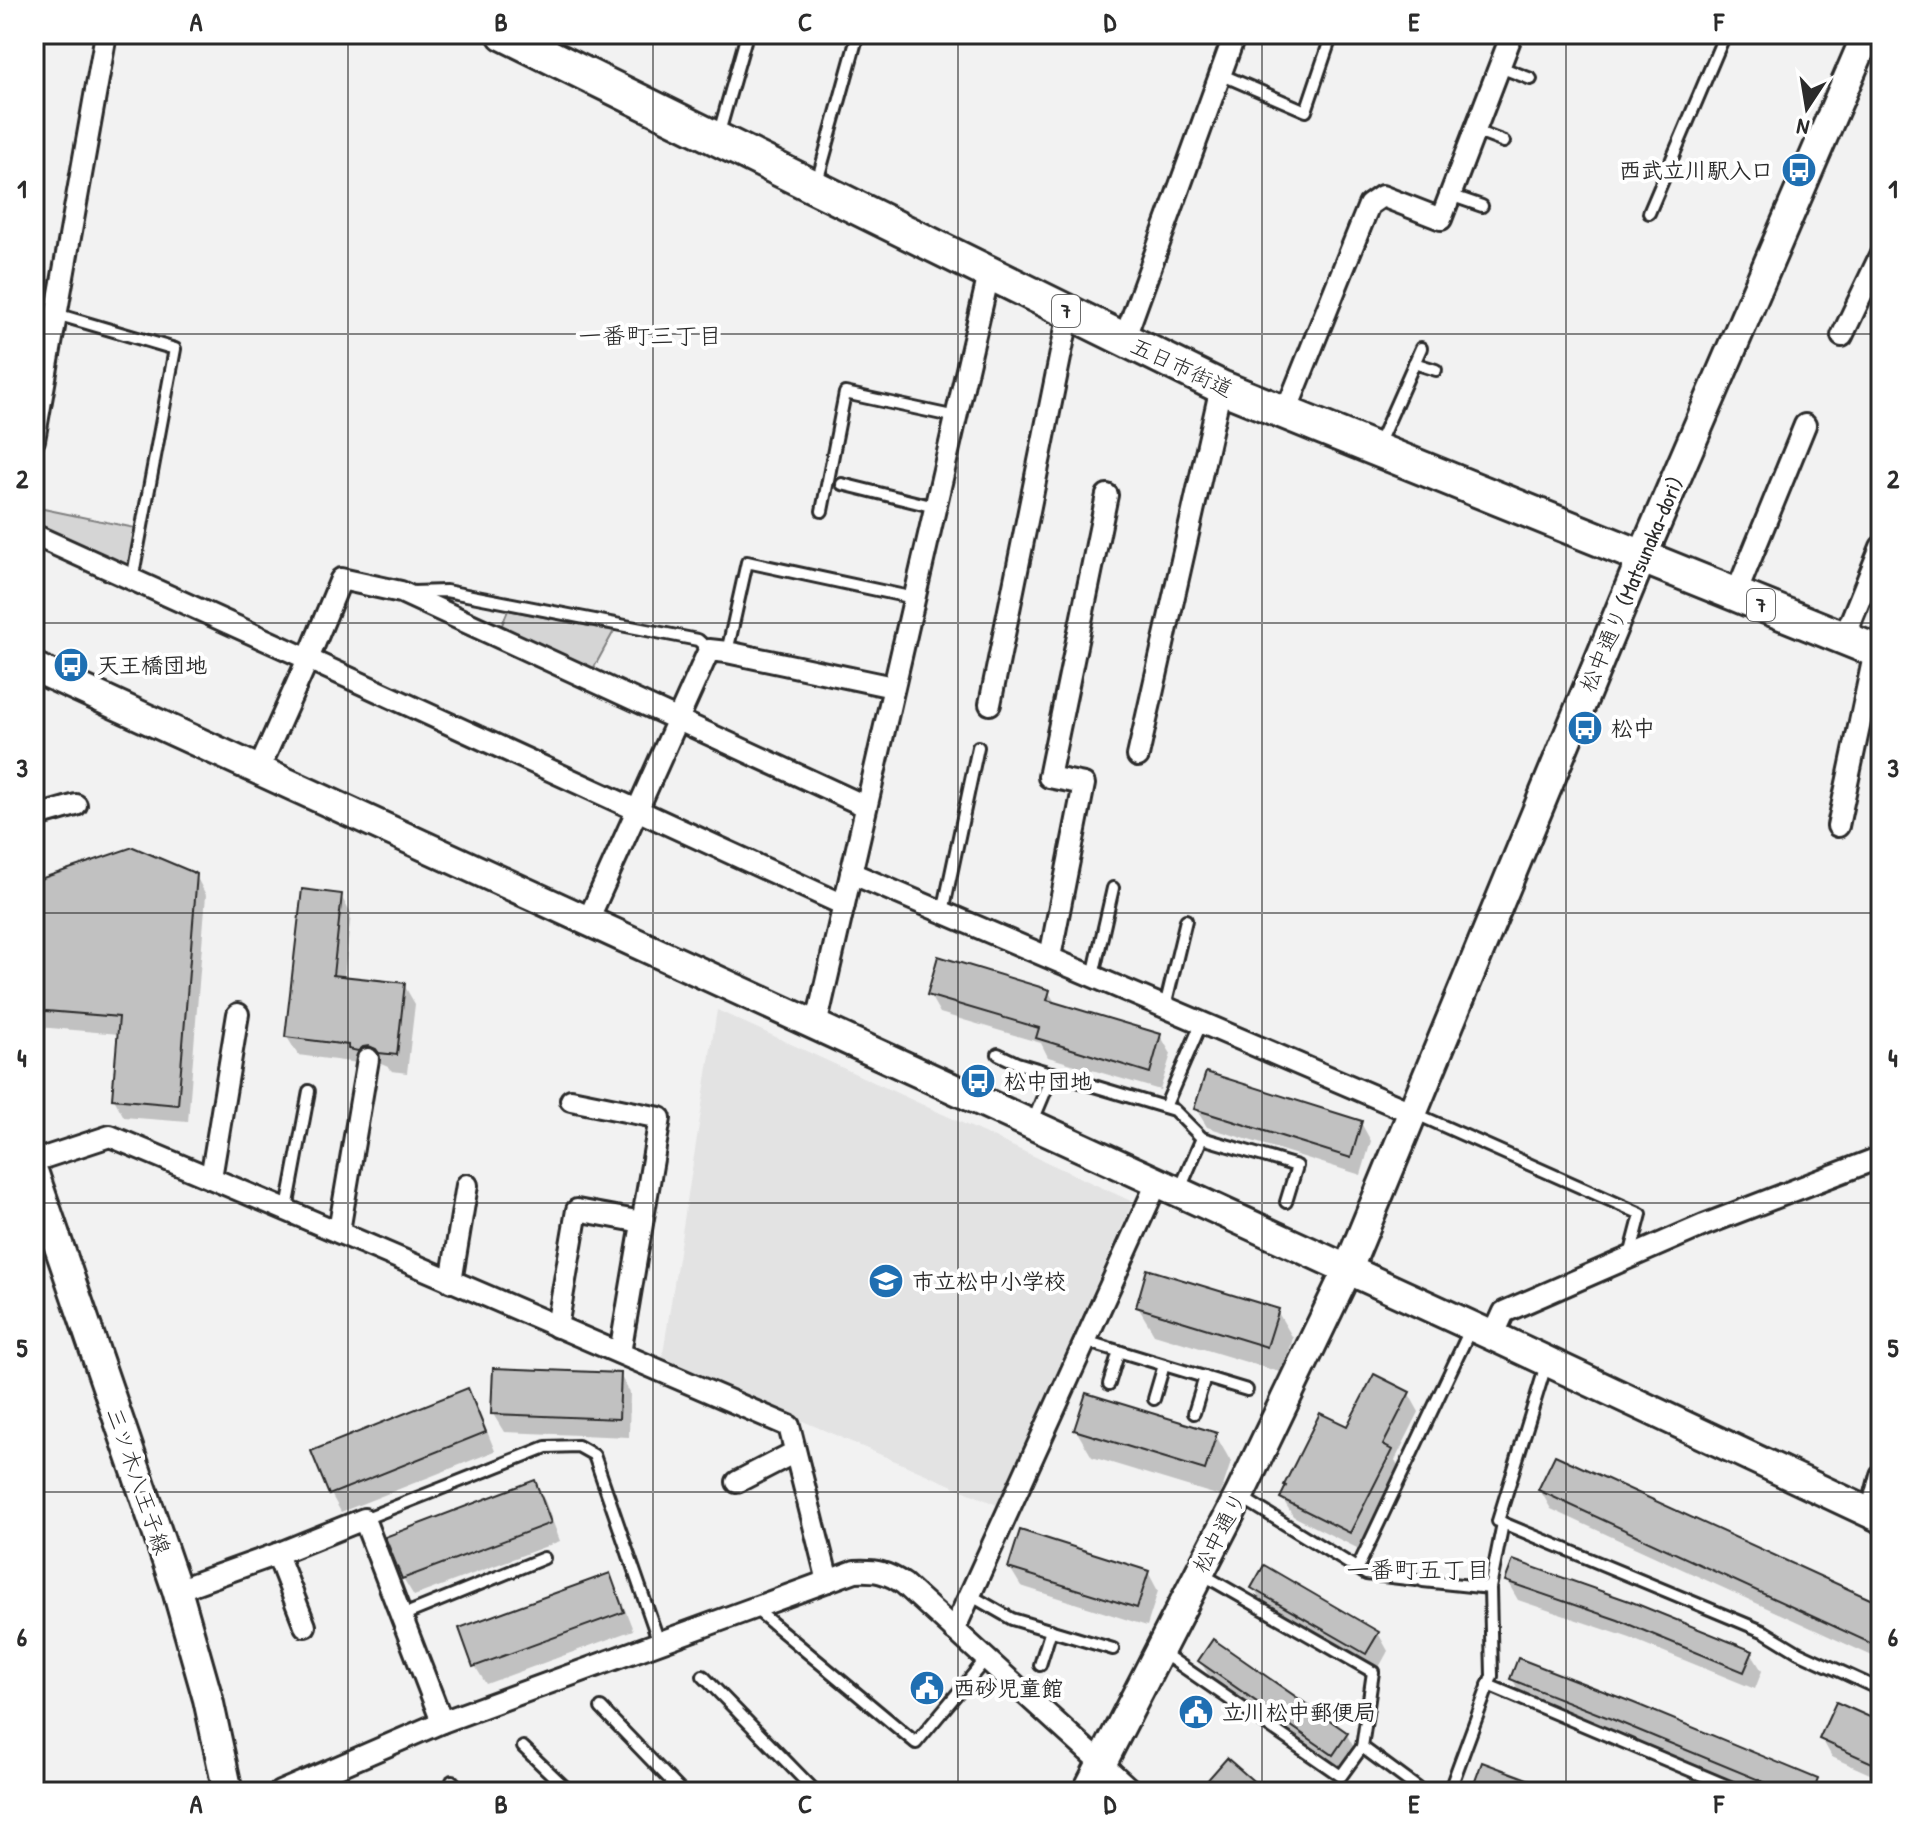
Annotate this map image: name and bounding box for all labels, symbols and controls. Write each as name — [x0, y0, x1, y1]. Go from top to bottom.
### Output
text: A — [190, 4, 203, 39]
text: B — [494, 4, 508, 39]
text: C — [798, 4, 812, 39]
text: D — [1104, 4, 1117, 39]
text: E — [1408, 4, 1420, 39]
text: F — [1713, 4, 1725, 39]
north arrow — [1767, 68, 1847, 148]
text: N — [1794, 112, 1812, 143]
bus stop icon: 西武立川駅入口 — [1780, 151, 1818, 189]
place label: 西武立川駅入口 — [1619, 155, 1773, 185]
text: 1 — [17, 171, 27, 206]
text: 1 — [1888, 171, 1898, 206]
road number: 7 — [1052, 295, 1080, 327]
district label: 一番町三丁目 — [578, 319, 722, 351]
street label: 五日市街道 — [1126, 330, 1238, 404]
text: 2 — [16, 461, 29, 496]
text: 2 — [1887, 461, 1900, 496]
street label: 松中通り (Matsunaka-dori) — [1572, 472, 1690, 696]
road number: 7 — [1747, 589, 1775, 621]
bus stop icon: 天王橋団地 — [52, 646, 90, 684]
place label: 天王橋団地 — [97, 650, 207, 680]
bus stop icon: 松中 — [1566, 709, 1604, 747]
place label: 松中 — [1611, 713, 1655, 743]
text: 3 — [16, 750, 28, 785]
text: 3 — [1887, 750, 1899, 785]
text: 4 — [17, 1040, 27, 1075]
text: 4 — [1888, 1040, 1898, 1075]
bus stop icon: 松中団地 — [959, 1062, 997, 1100]
place label: 松中団地 — [1004, 1066, 1092, 1096]
school or university icon: 市立松中小学校 — [867, 1262, 905, 1300]
place label: 市立松中小学校 — [912, 1266, 1066, 1296]
text: 5 — [17, 1330, 28, 1365]
text: 5 — [1888, 1330, 1899, 1365]
street label: 三ツ木八王子線 — [100, 1403, 178, 1559]
street label: 松中通り — [1185, 1486, 1253, 1578]
district label: 一番町五丁目 — [1346, 1553, 1490, 1585]
text: 6 — [17, 1619, 28, 1654]
text: 6 — [1888, 1619, 1899, 1654]
public building icon: 西砂児童館 — [908, 1669, 946, 1707]
place label: 西砂児童館 — [953, 1673, 1063, 1703]
public building icon: 立川松中郵便局 — [1177, 1693, 1215, 1731]
place label: 立川松中郵便局 — [1222, 1697, 1376, 1727]
text: A — [190, 1786, 203, 1821]
text: B — [494, 1786, 508, 1821]
text: C — [798, 1786, 812, 1821]
text: D — [1104, 1786, 1117, 1821]
text: E — [1408, 1786, 1420, 1821]
text: F — [1713, 1786, 1725, 1821]

